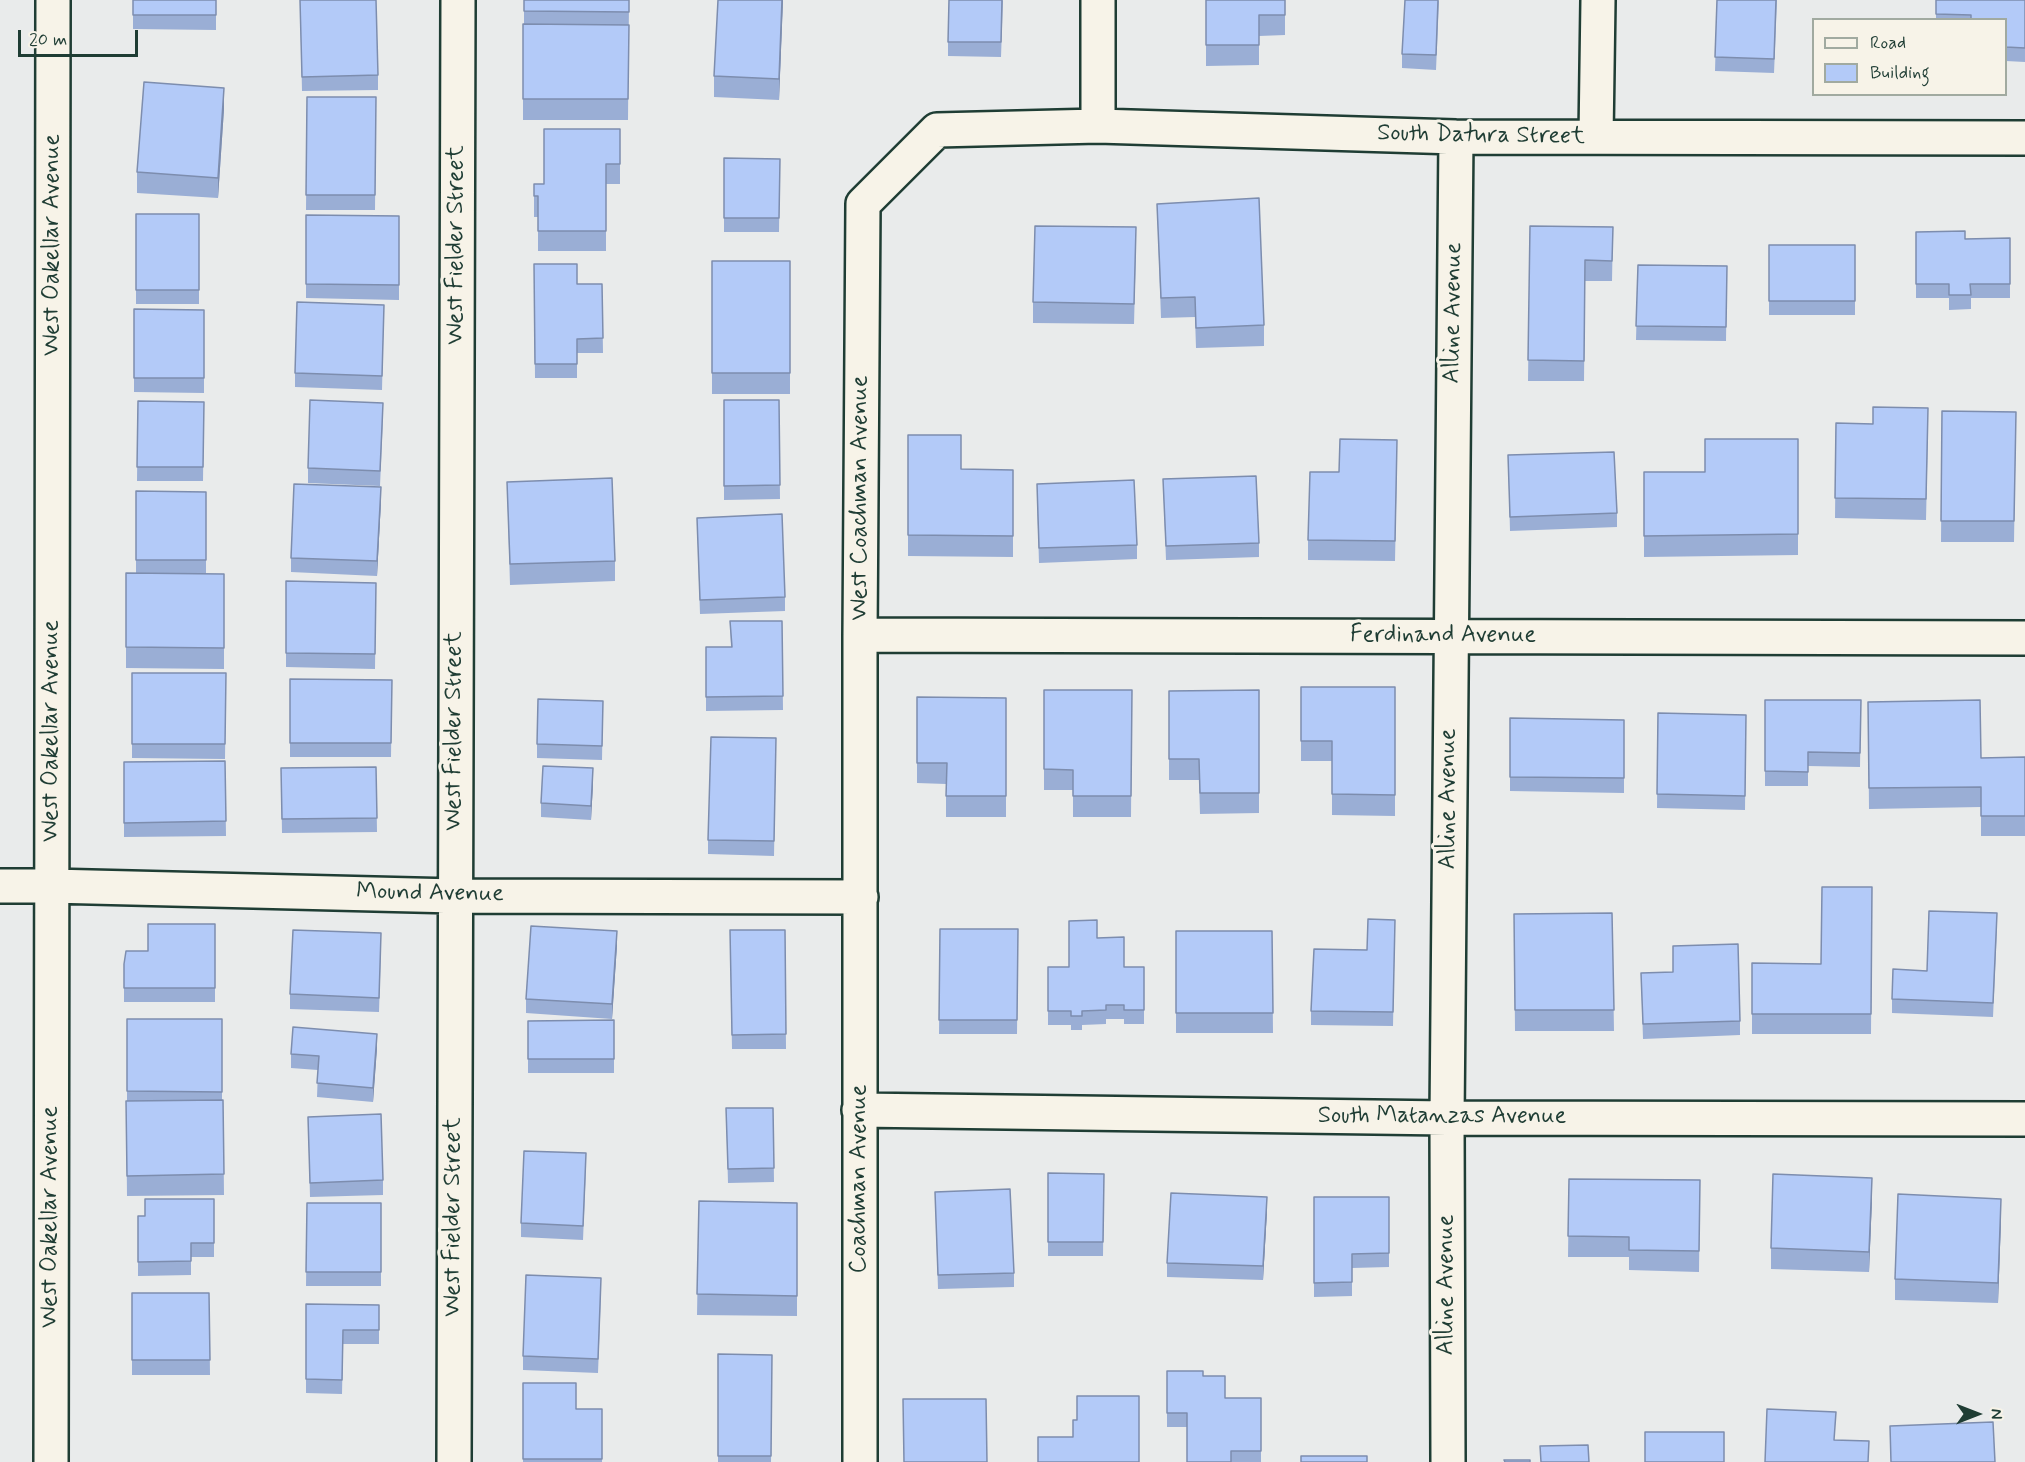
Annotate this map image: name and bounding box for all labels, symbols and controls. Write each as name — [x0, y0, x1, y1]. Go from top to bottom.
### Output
scale bar — [21, 18, 141, 56]
legend — [1812, 18, 2007, 96]
text: 20 m — [29, 28, 67, 52]
text: Road — [1870, 31, 1906, 55]
text: Building — [1870, 61, 1930, 85]
street label: South Datura Street — [1377, 120, 1585, 152]
street label: West Oakellar Avenue — [39, 134, 67, 356]
street label: West Fielder Street — [443, 145, 471, 345]
street label: Alline Avenue — [1438, 242, 1470, 384]
street label: West Coachman Avenue — [847, 376, 875, 620]
street label: West Oakellar Avenue — [38, 620, 66, 842]
street label: Ferdinand Avenue — [1350, 622, 1536, 650]
street label: West Fielder Street — [441, 631, 469, 831]
street label: Alline Avenue — [1435, 728, 1463, 870]
street label: Mound Avenue — [356, 878, 504, 910]
street label: Coachman Avenue — [846, 1084, 874, 1274]
street label: South Matanzas Avenue — [1318, 1103, 1566, 1131]
street label: West Oakellar Avenue — [37, 1106, 65, 1328]
street label: West Fielder Street — [440, 1117, 468, 1317]
street label: Alline Avenue — [1433, 1214, 1461, 1356]
north arrow — [1947, 1384, 2007, 1444]
text: N — [1985, 1409, 2006, 1419]

